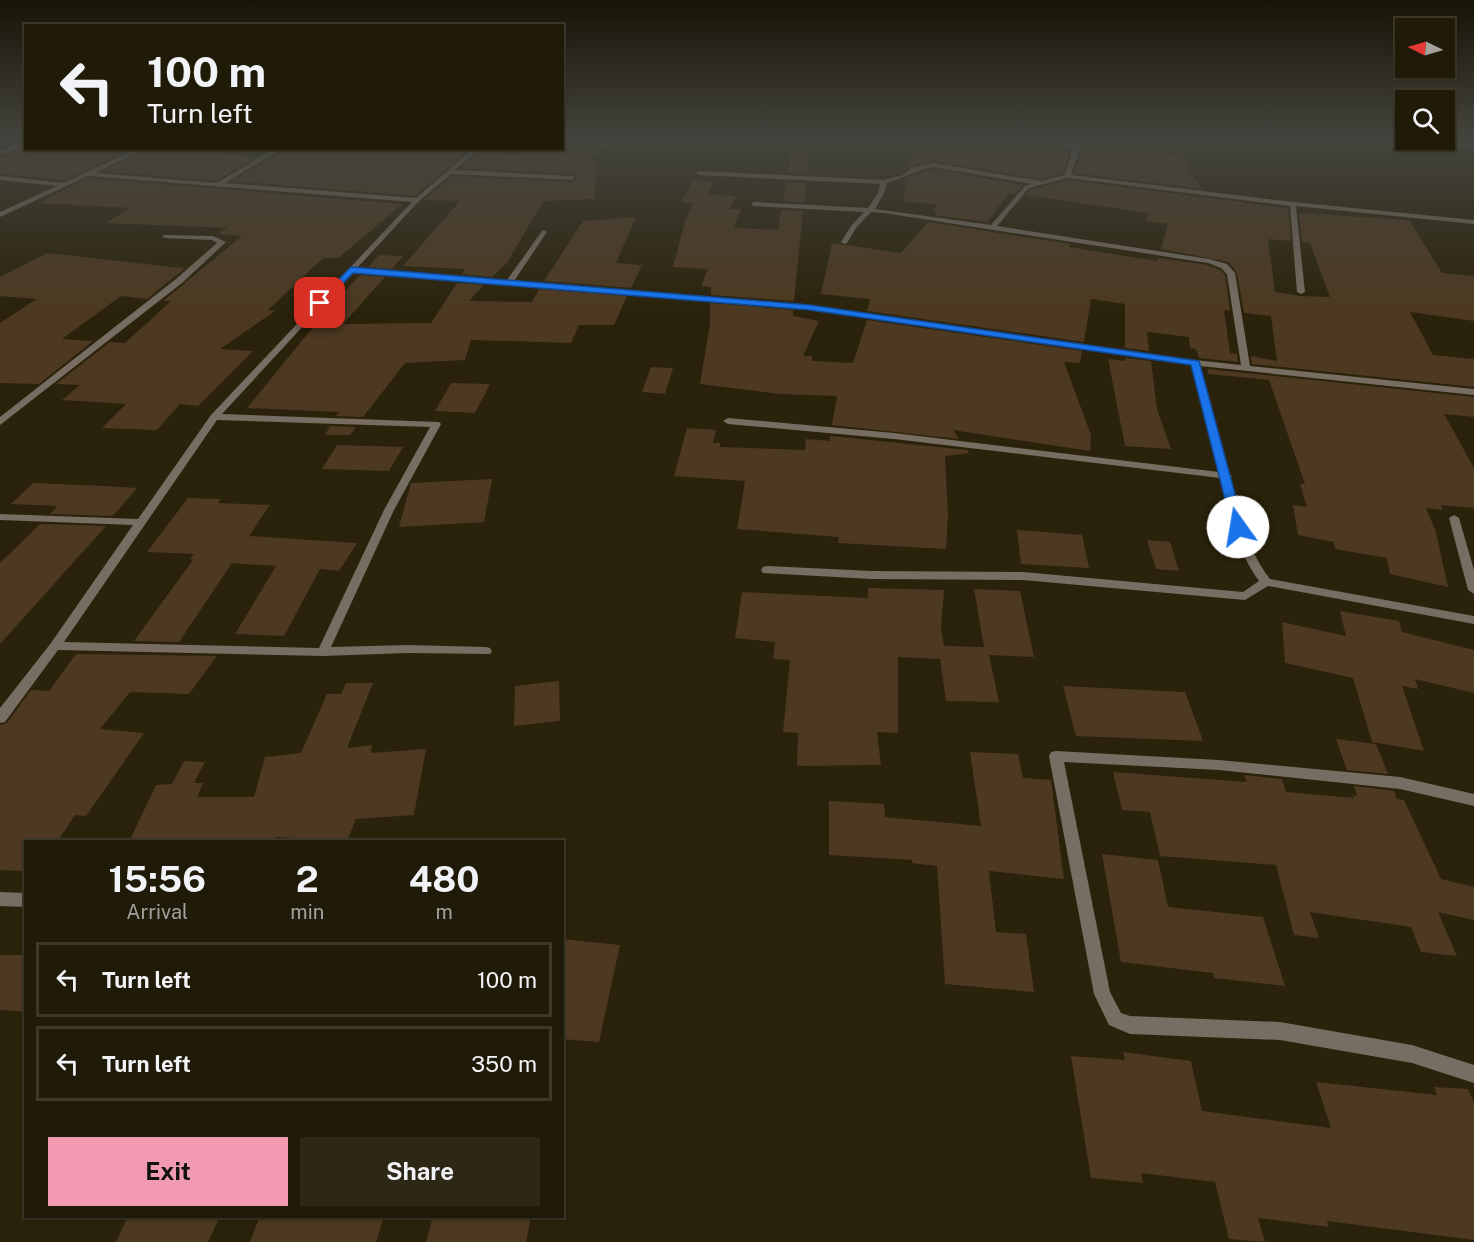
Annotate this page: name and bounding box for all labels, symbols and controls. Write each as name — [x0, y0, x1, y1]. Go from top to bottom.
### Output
north arrow — [1395, 18, 1455, 78]
map controls — [1395, 18, 1455, 150]
text: 100 m — [147, 47, 266, 96]
icon: left — [48, 48, 126, 126]
button: search — [1395, 90, 1455, 150]
text: Turn left — [147, 97, 253, 129]
pin — [294, 277, 345, 328]
icon: arrive — [303, 286, 336, 319]
position arrow — [1206, 495, 1270, 559]
text: 15:56 — [108, 858, 206, 900]
text: 2 — [296, 858, 319, 900]
text: 480 — [409, 858, 480, 900]
text: Arrival — [126, 900, 188, 924]
text: min — [290, 900, 324, 924]
text: m — [435, 900, 453, 924]
icon: left — [51, 963, 84, 996]
text: Turn left — [102, 967, 191, 993]
text: 100 m — [477, 967, 537, 993]
icon: left — [51, 1047, 84, 1080]
text: Turn left — [102, 1051, 191, 1077]
text: 350 m — [471, 1051, 537, 1077]
button: Exit — [48, 1137, 288, 1206]
button: Share — [300, 1137, 540, 1206]

